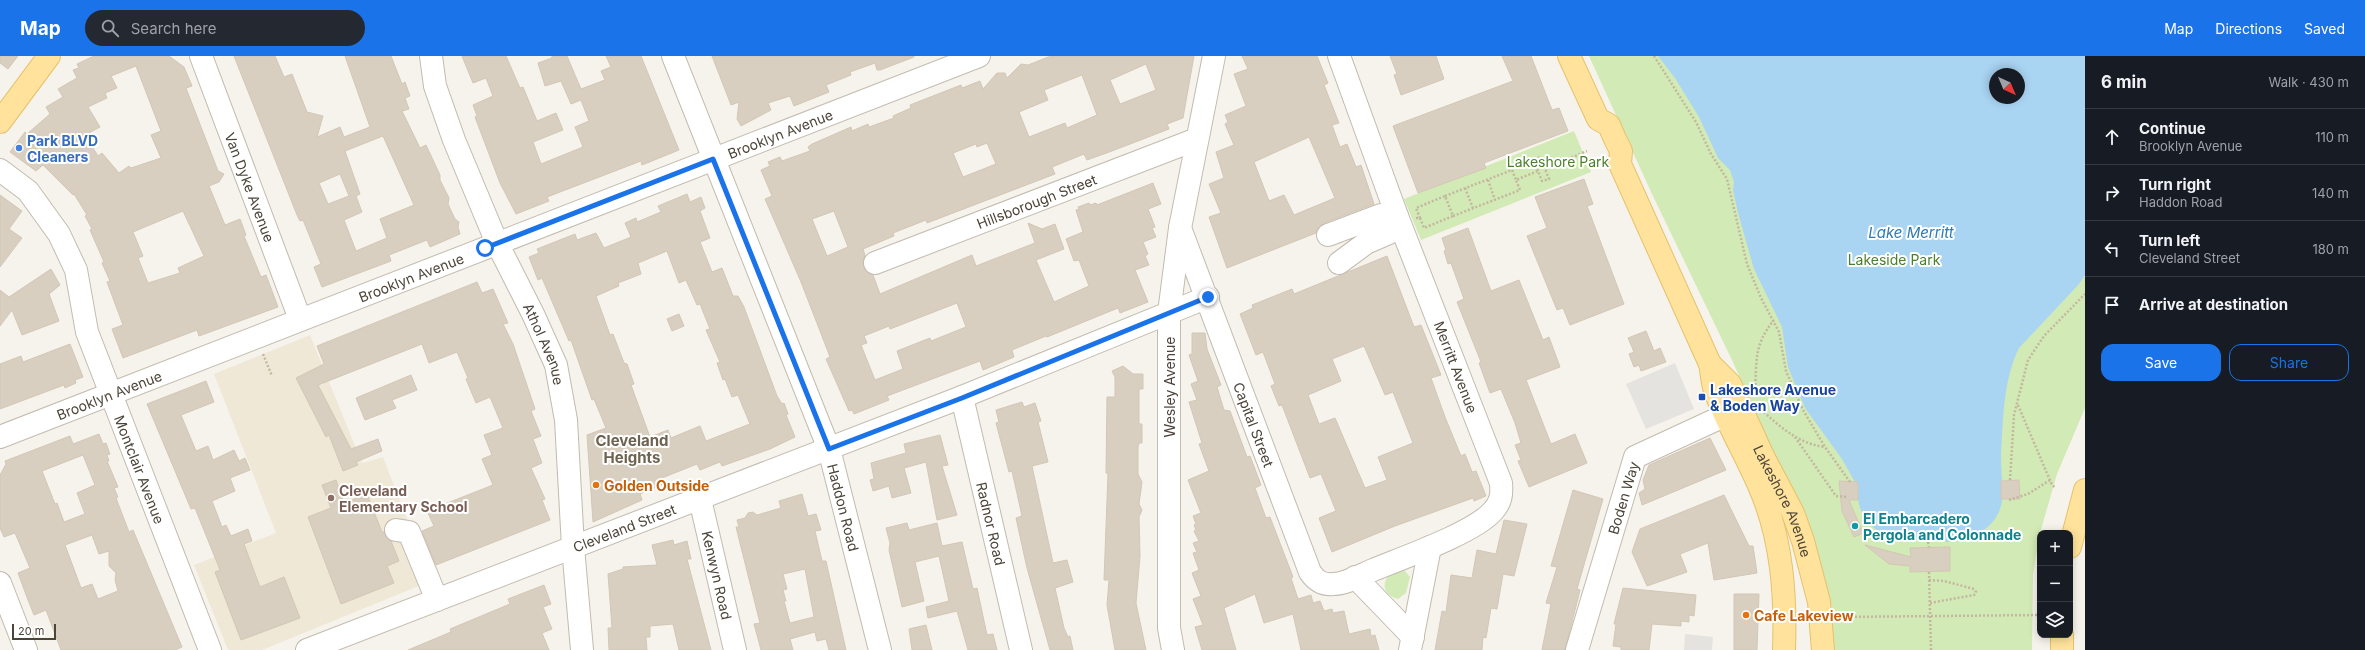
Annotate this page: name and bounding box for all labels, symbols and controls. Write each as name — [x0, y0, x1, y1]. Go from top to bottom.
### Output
search box — [85, 10, 365, 46]
text: Map — [20, 17, 61, 40]
icon: search — [99, 17, 121, 39]
text: Search here — [131, 19, 216, 38]
text: Map — [2164, 20, 2193, 37]
text: Directions — [2215, 20, 2282, 37]
text: Saved — [2304, 20, 2345, 37]
north arrow — [1989, 68, 2025, 104]
text: 6 min — [2101, 72, 2147, 92]
text: Walk · 430 m — [2269, 74, 2349, 90]
street label: Brooklyn Avenue — [725, 105, 835, 162]
text: Continue — [2139, 119, 2206, 138]
icon: ahead — [2101, 126, 2123, 148]
text: 110 m — [2315, 129, 2349, 145]
street label: Van Dyke Avenue — [222, 130, 279, 244]
place label: Park BLVD Cleaners — [27, 132, 98, 165]
text: Brooklyn Avenue — [2139, 138, 2242, 154]
marker: Park BLVD Cleaners — [14, 143, 24, 153]
park label: Lakeshore Park — [1507, 153, 1610, 170]
street label: Hillsborough Street — [974, 170, 1099, 232]
text: Turn right — [2139, 175, 2211, 194]
icon: right — [2101, 182, 2123, 204]
text: 140 m — [2312, 185, 2349, 201]
text: Haddon Road — [2139, 194, 2222, 210]
water label: Lake Merritt — [1868, 223, 1955, 242]
text: Turn left — [2139, 231, 2200, 250]
icon: left — [2101, 238, 2123, 260]
route start — [476, 239, 494, 257]
text: 180 m — [2312, 241, 2349, 257]
street label: Brooklyn Avenue — [356, 249, 466, 305]
text: Cleveland Street — [2139, 250, 2240, 266]
park label: Lakeside Park — [1848, 251, 1941, 268]
route end — [1199, 288, 1217, 306]
icon: arrive — [2101, 294, 2123, 316]
text: Arrive at destination — [2139, 295, 2288, 314]
street label: Athol Avenue — [520, 300, 568, 386]
street label: Merritt Avenue — [1431, 319, 1481, 415]
street label: Wesley Avenue — [1161, 337, 1178, 437]
button: Save — [2101, 344, 2221, 381]
button: Share — [2229, 344, 2349, 381]
street label: Brooklyn Avenue — [54, 366, 164, 423]
street label: Capital Street — [1230, 380, 1278, 470]
place label: Lakeshore Avenue & Boden Way — [1710, 381, 1836, 414]
marker: Lakeshore Avenue & Boden Way — [1697, 392, 1707, 402]
street label: Montclair Avenue — [111, 413, 169, 526]
district label: Cleveland Heights — [595, 431, 669, 467]
street label: Lakeshore Avenue — [1751, 442, 1815, 559]
street label: Boden Way — [1604, 459, 1642, 536]
street label: Haddon Road — [825, 462, 863, 553]
place label: Golden Outside — [604, 477, 709, 494]
marker: Golden Outside — [591, 480, 601, 490]
street label: Radnor Road — [974, 480, 1009, 567]
place label: Cleveland Elementary School — [339, 482, 468, 515]
marker: Cleveland Elementary School — [326, 493, 336, 503]
street label: Cleveland Street — [570, 500, 678, 555]
place label: El Embarcadero Pergola and Colonnade — [1863, 510, 2021, 543]
marker: El Embarcadero Pergola and Colonnade — [1850, 521, 1860, 531]
street label: Kenwyn Road — [699, 529, 736, 621]
map controls — [2037, 530, 2073, 638]
button: + — [2037, 530, 2073, 566]
button: − — [2037, 566, 2073, 602]
button: layers — [2037, 602, 2073, 638]
place label: Cafe Lakeview — [1754, 607, 1854, 624]
marker: Cafe Lakeview — [1741, 610, 1751, 620]
scale bar — [12, 622, 56, 641]
text: 20 m — [18, 624, 44, 638]

